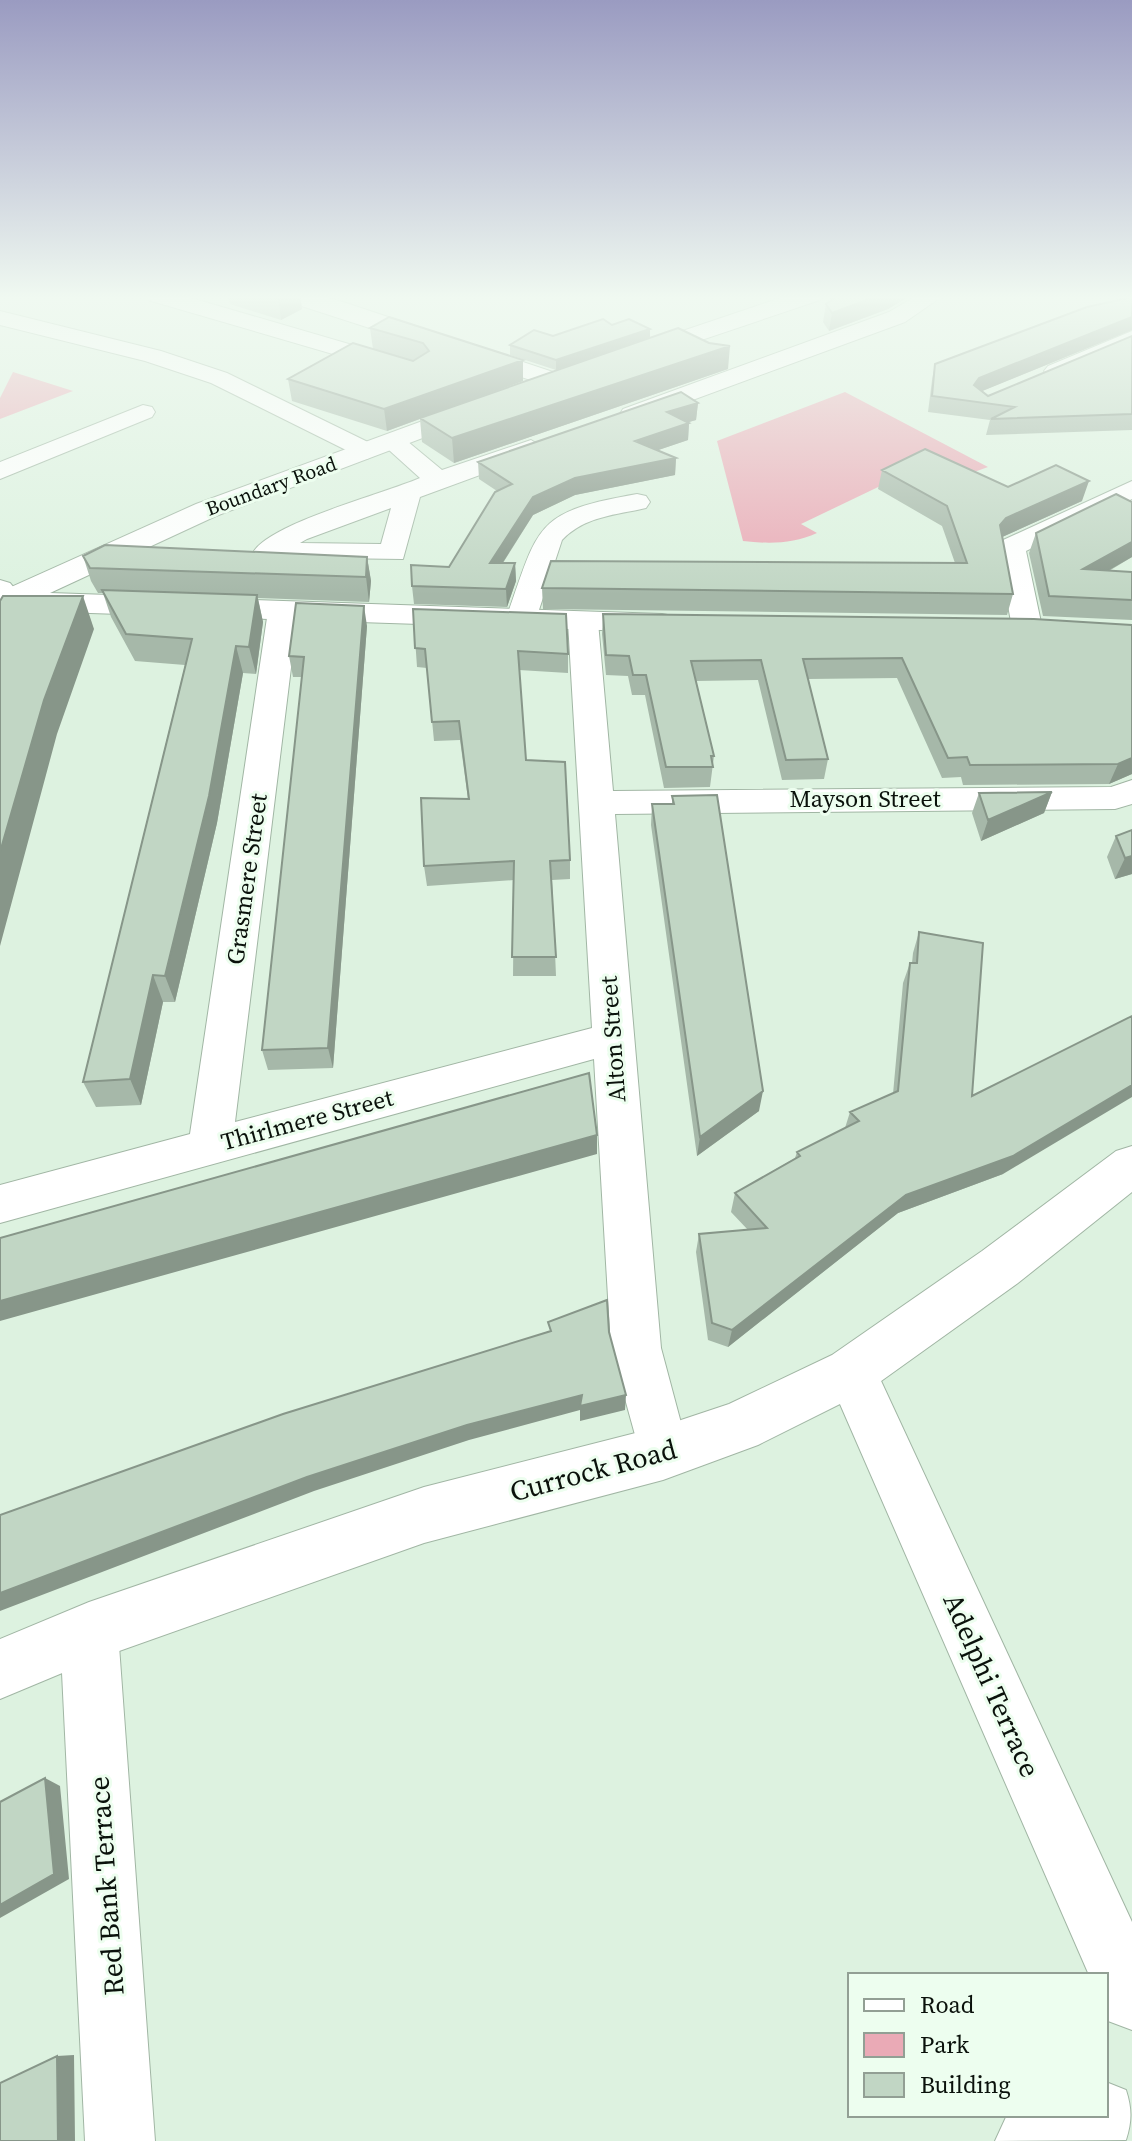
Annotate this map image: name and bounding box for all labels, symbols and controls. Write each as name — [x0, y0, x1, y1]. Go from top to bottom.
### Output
street label: Boundary Road — [202, 449, 341, 523]
street label: Mayson Street — [790, 782, 941, 815]
street label: Grasmere Street — [218, 791, 275, 967]
street label: Alton Street — [592, 975, 633, 1103]
street label: Thirlmere Street — [217, 1081, 397, 1158]
street label: Currock Road — [505, 1429, 681, 1510]
street label: Adelphi Terrace — [934, 1587, 1050, 1783]
street label: Red Bank Terrace — [79, 1775, 133, 1997]
legend — [848, 1973, 1108, 2117]
text: Road — [920, 1988, 975, 2021]
text: Park — [920, 2028, 970, 2061]
text: Building — [920, 2068, 1011, 2101]

